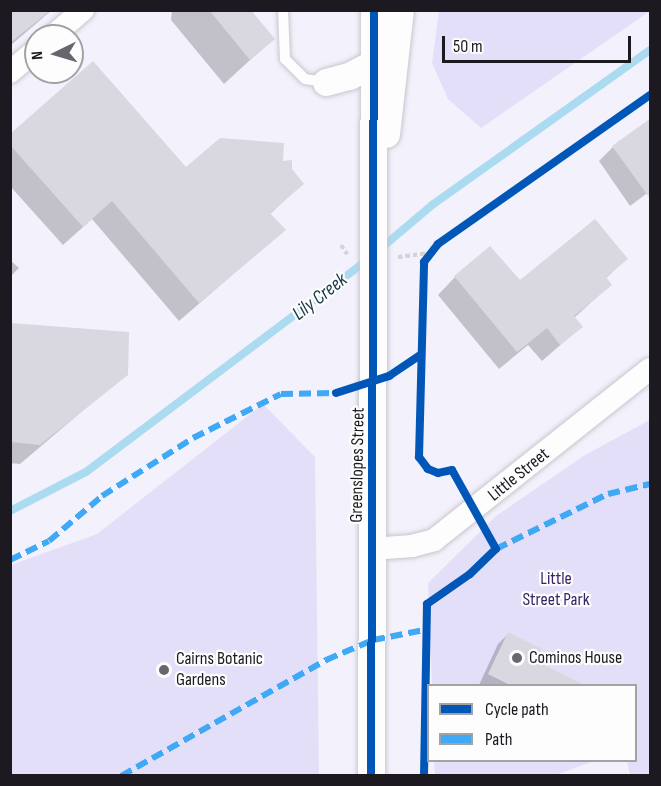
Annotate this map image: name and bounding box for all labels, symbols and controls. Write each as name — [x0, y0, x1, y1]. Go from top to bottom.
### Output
north arrow — [24, 24, 84, 84]
scale bar — [445, 24, 634, 62]
text: 50 m — [453, 36, 483, 57]
text: N — [28, 50, 47, 61]
water label: Lily Creek — [288, 268, 352, 326]
street label: Greenslopes Street — [346, 407, 370, 523]
street label: Little Street — [484, 444, 554, 506]
park label: Little Street Park — [522, 569, 590, 612]
place label: Cominos House — [529, 647, 622, 669]
place label: Cairns Botanic Gardens — [176, 649, 263, 692]
marker: Cominos House — [510, 651, 524, 665]
marker: Cairns Botanic Gardens — [157, 663, 171, 677]
legend — [427, 684, 637, 762]
text: Cycle path — [485, 699, 549, 720]
text: Path — [485, 729, 513, 750]

